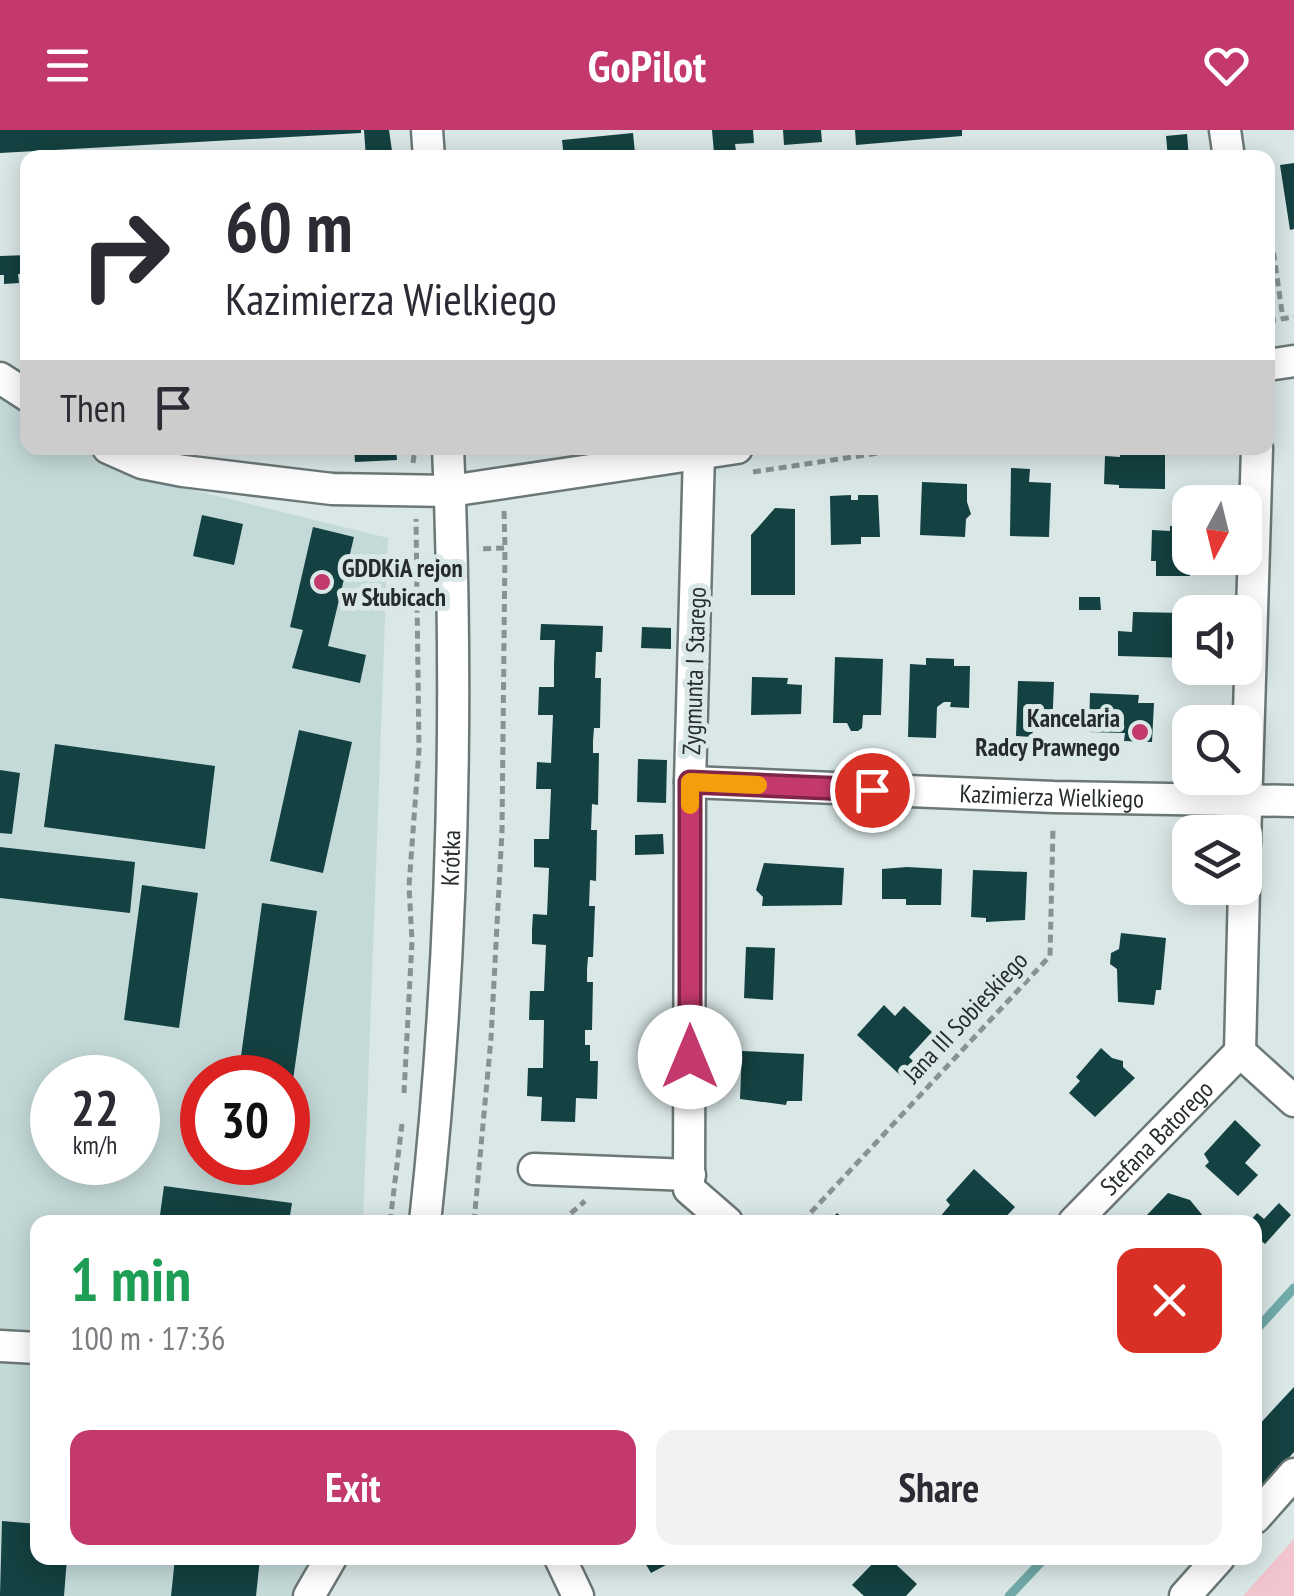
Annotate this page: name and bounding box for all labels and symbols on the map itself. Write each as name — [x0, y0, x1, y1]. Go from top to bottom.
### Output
north arrow — [1172, 485, 1262, 575]
place label: GDDKiA rejon w Słubicach — [341, 552, 463, 613]
marker: GDDKiA rejon w Słubicach — [311, 571, 333, 593]
street label: Zygmunta I Starego — [675, 586, 713, 756]
place label: Kancelaria Radcy Prawnego — [975, 702, 1120, 763]
marker: Kancelaria Radcy Prawnego — [1129, 721, 1151, 743]
pin — [830, 748, 915, 833]
street label: Kazimierza Wielkiego — [959, 777, 1144, 814]
street label: Krótka — [433, 829, 467, 887]
street label: Jana III Sobieskiego — [895, 944, 1034, 1090]
position arrow — [638, 1005, 742, 1109]
speed limit sign: 30 — [180, 1055, 310, 1185]
street label: Stefana Batorego — [1093, 1073, 1220, 1202]

